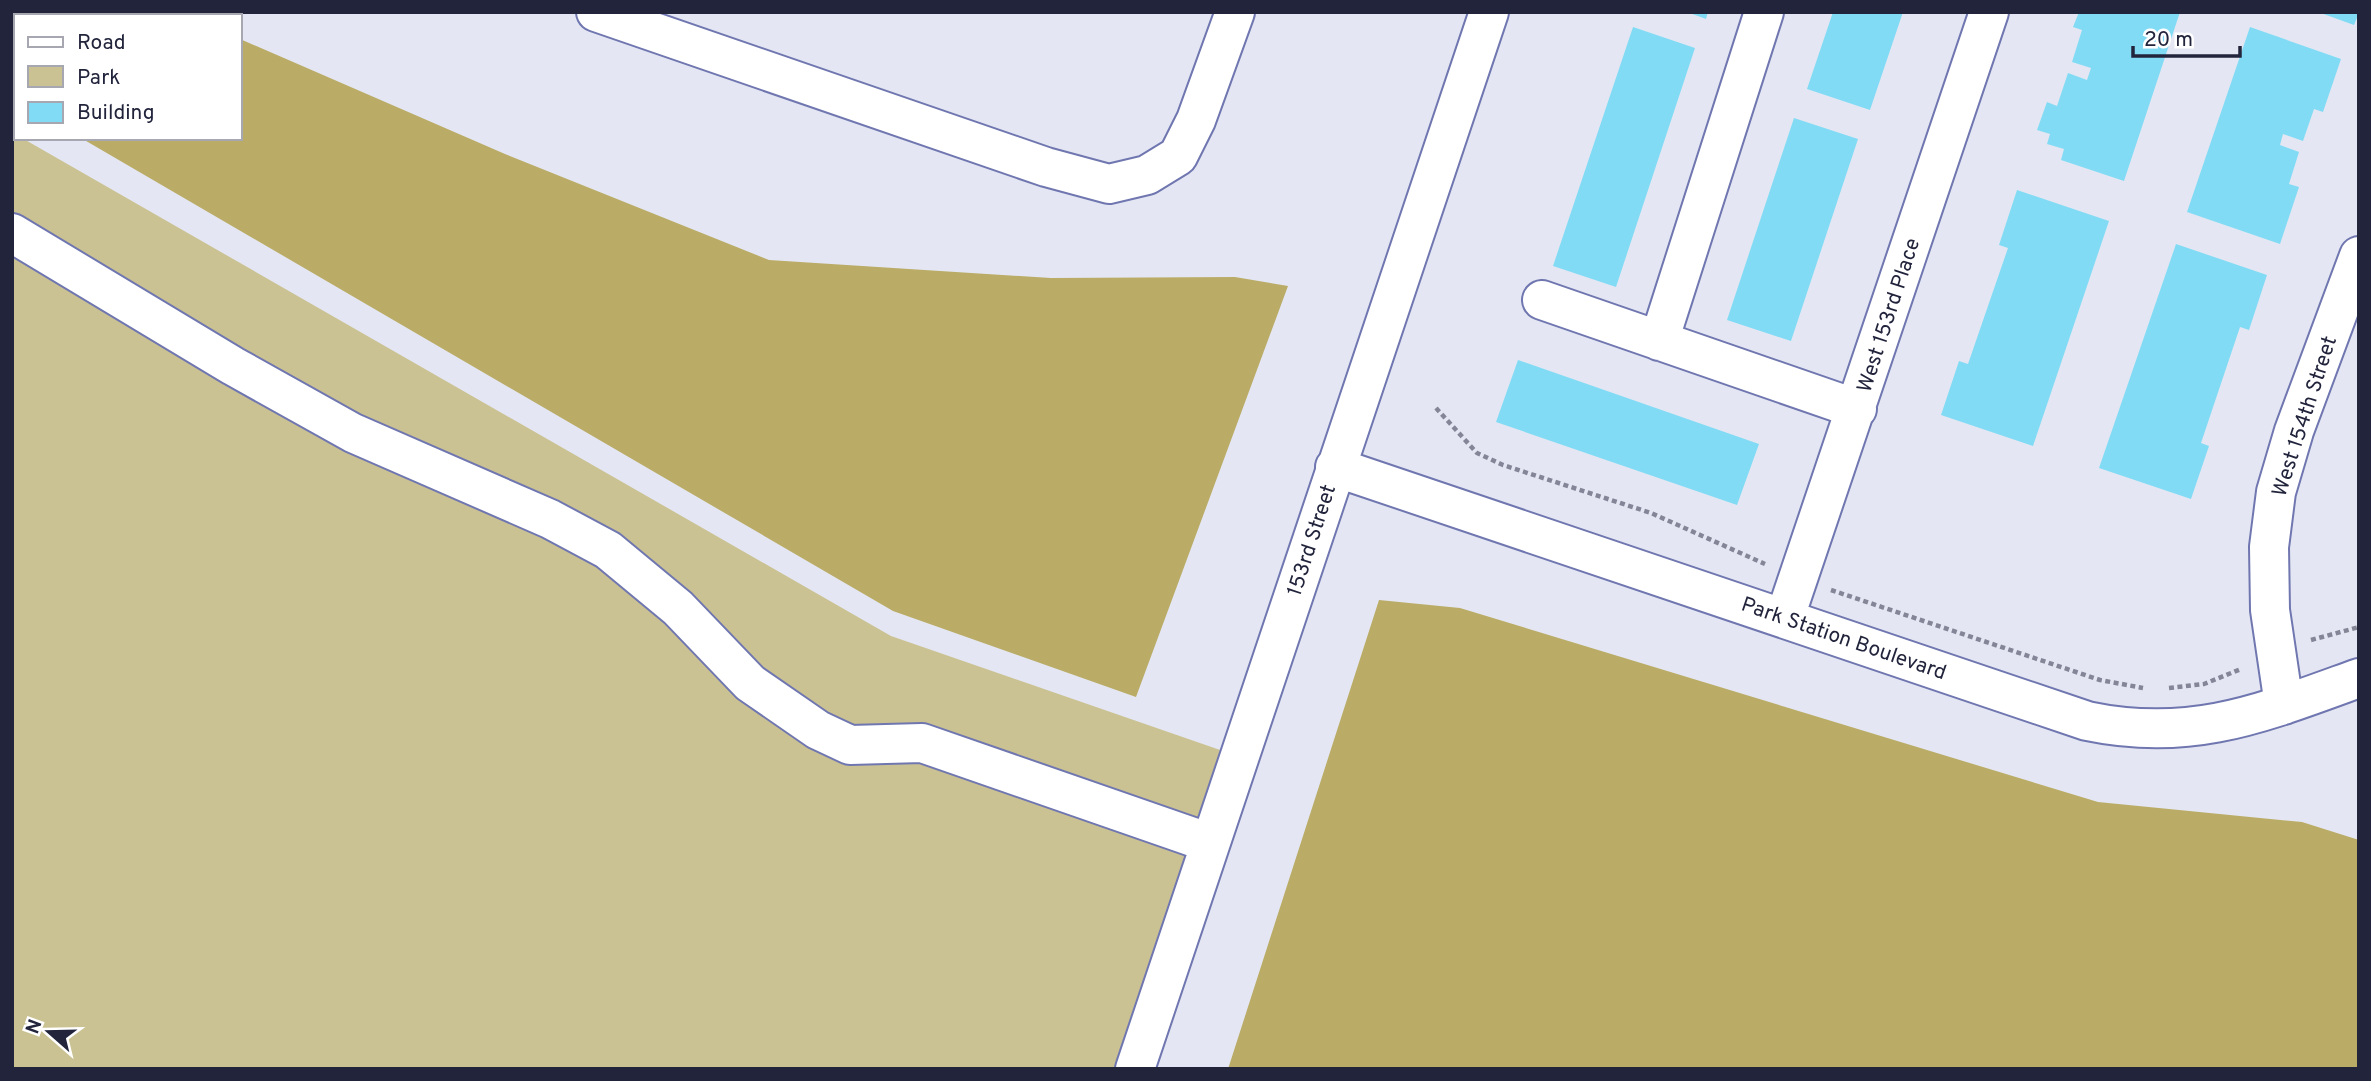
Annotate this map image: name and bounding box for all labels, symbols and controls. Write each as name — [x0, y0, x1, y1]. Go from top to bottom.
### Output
legend — [14, 14, 242, 140]
scale bar — [2133, 14, 2240, 58]
text: 20 m — [2144, 27, 2193, 54]
text: Road — [77, 30, 126, 57]
text: Park — [77, 65, 120, 92]
text: Building — [77, 100, 155, 127]
street label: West 153rd Place — [1852, 235, 1927, 396]
street label: West 154th Street — [2267, 333, 2344, 500]
street label: 153rd Street — [1282, 481, 1343, 600]
street label: Park Station Boulevard — [1737, 592, 1950, 687]
north arrow — [14, 997, 84, 1067]
text: N — [21, 1016, 49, 1037]

